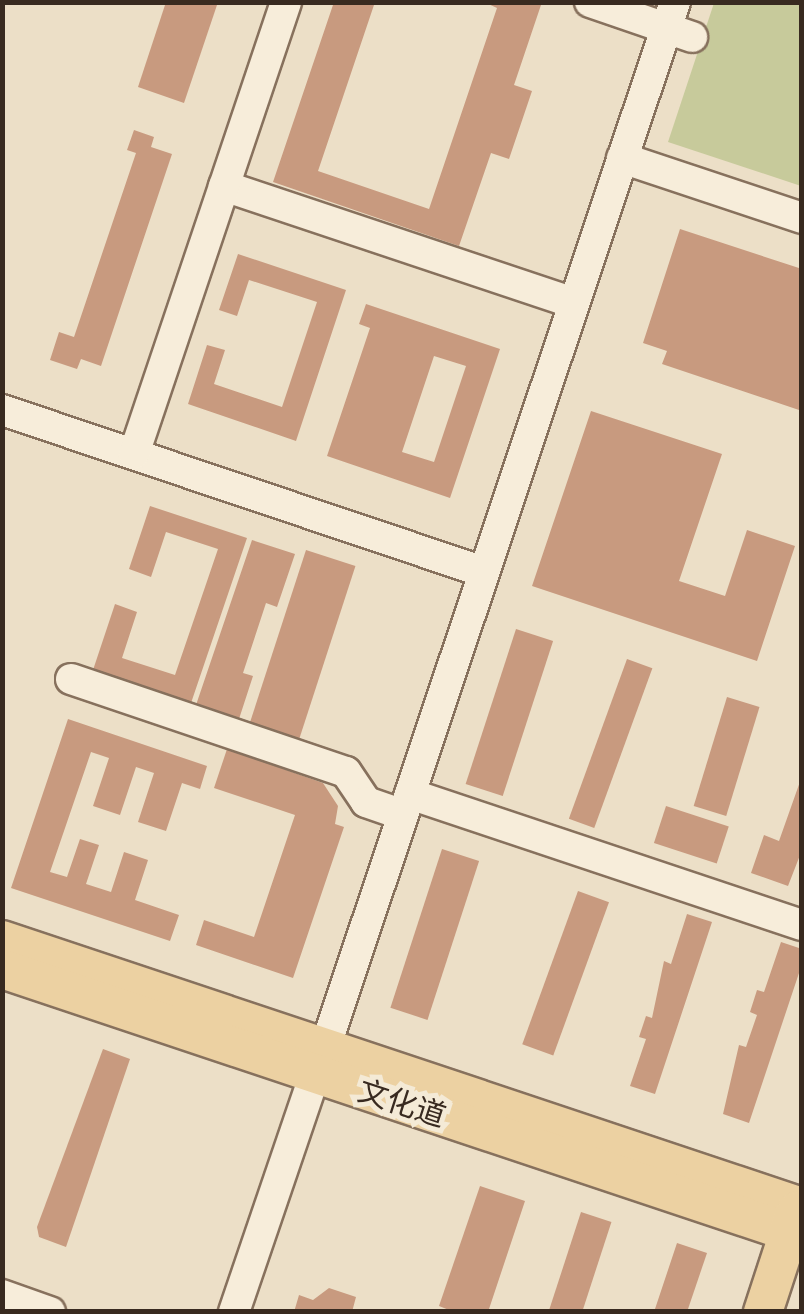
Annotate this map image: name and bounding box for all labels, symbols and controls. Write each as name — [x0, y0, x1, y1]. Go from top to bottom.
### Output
street label: 文化道 — [354, 1072, 450, 1134]

